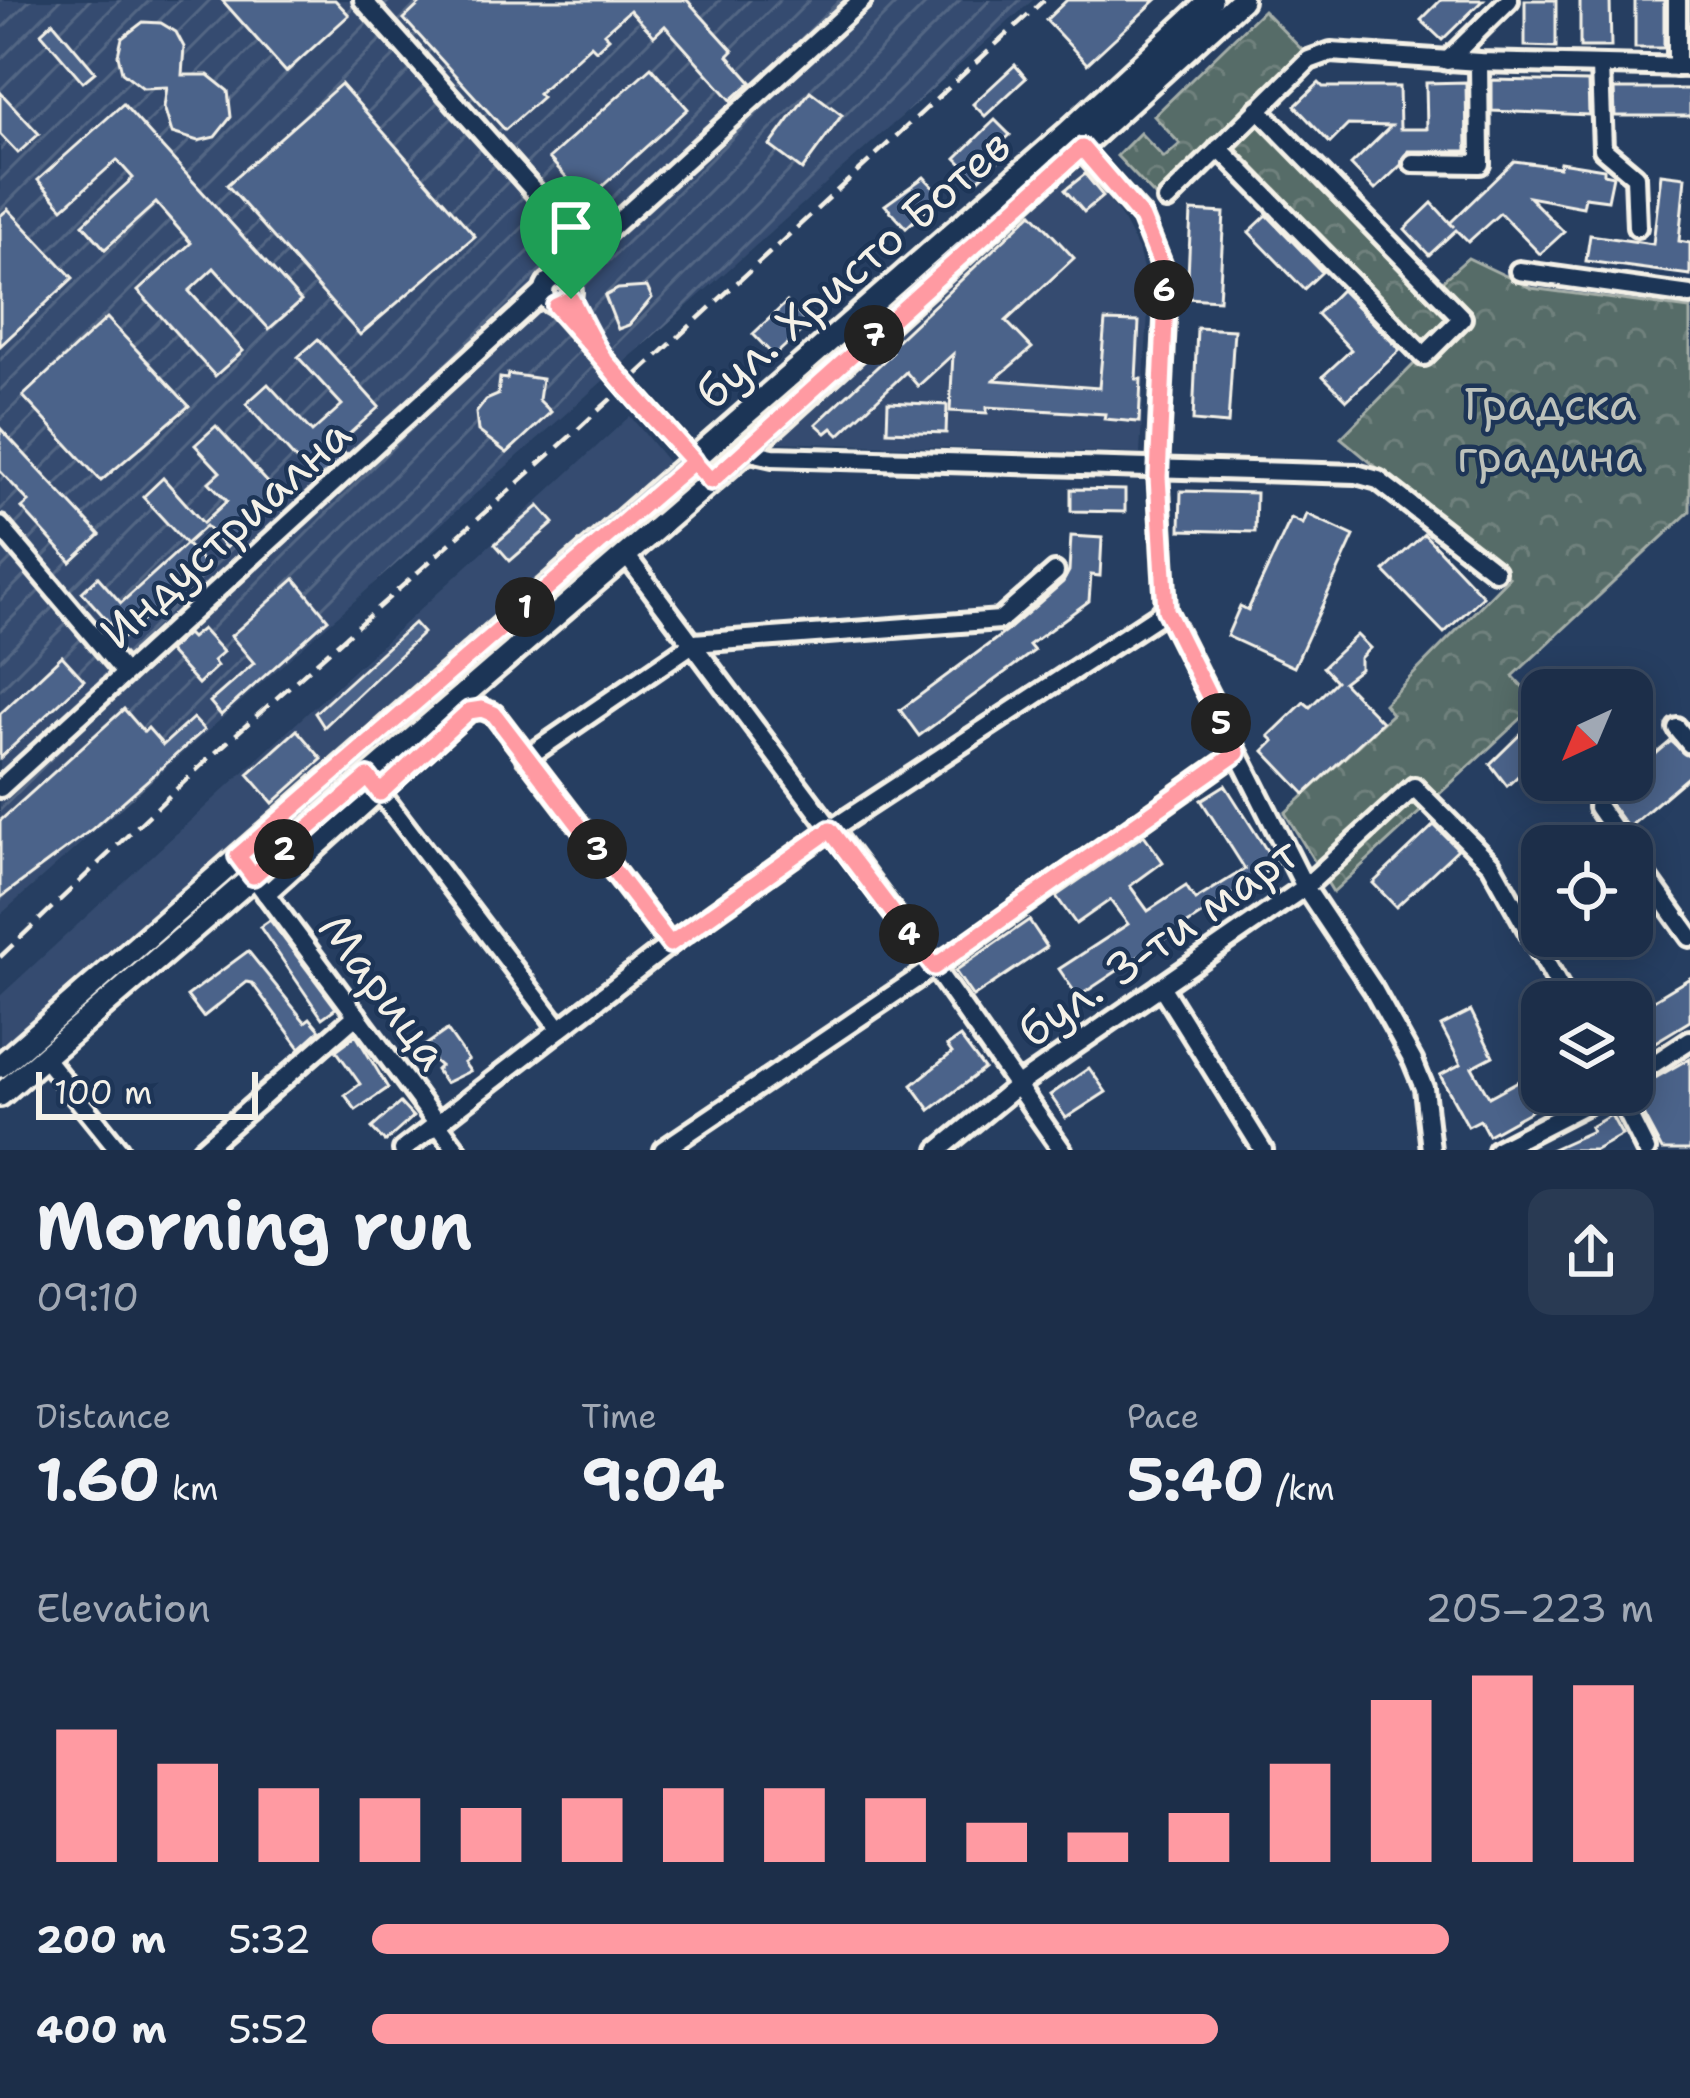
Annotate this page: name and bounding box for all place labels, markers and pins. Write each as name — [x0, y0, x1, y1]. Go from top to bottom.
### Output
pin — [520, 176, 622, 299]
pin: 6 — [1134, 260, 1194, 320]
pin: 7 — [844, 305, 904, 365]
pin: 1 — [495, 577, 555, 637]
pin: 5 — [1191, 693, 1251, 753]
pin: 2 — [254, 819, 314, 879]
pin: 3 — [567, 819, 627, 879]
pin: 4 — [879, 904, 939, 964]

